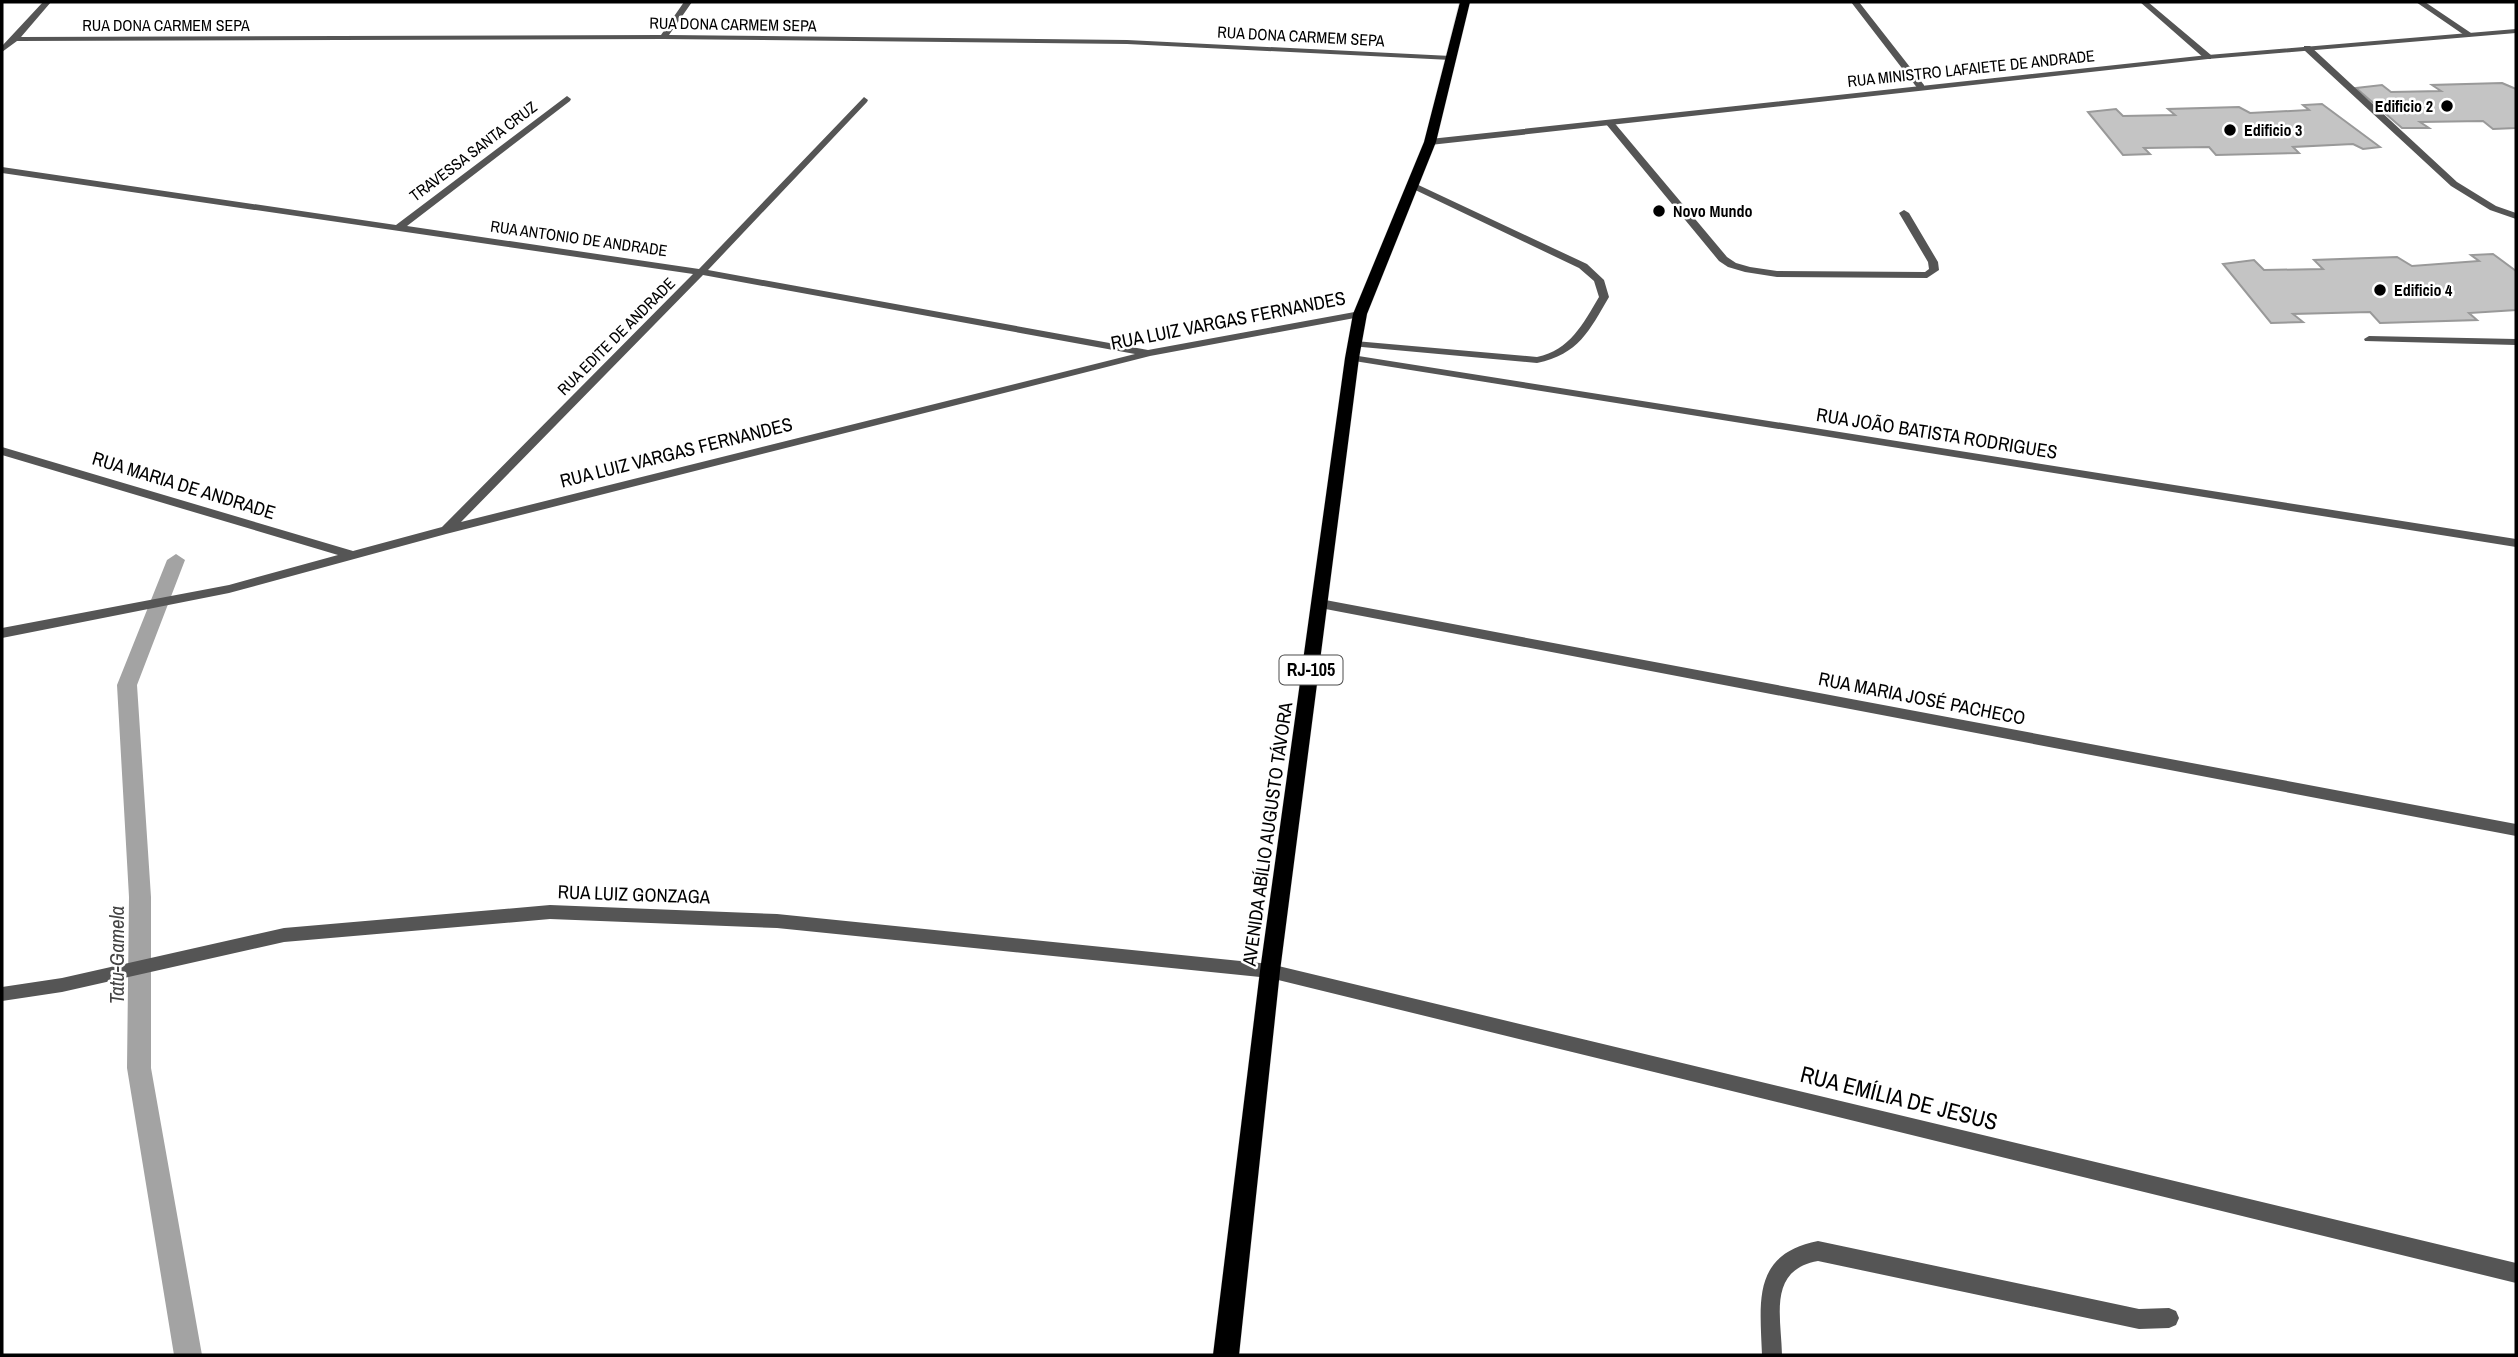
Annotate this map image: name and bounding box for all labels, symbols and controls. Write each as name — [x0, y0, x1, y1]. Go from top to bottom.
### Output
street label: RUA DONA CARMEM SEPA — [649, 12, 817, 36]
street label: RUA DONA CARMEM SEPA — [82, 14, 250, 36]
street label: RUA DONA CARMEM SEPA — [1217, 21, 1385, 51]
street label: RUA MINISTRO LAFAIETE DE ANDRADE — [1846, 44, 2096, 92]
place label: Edificio 2 — [2375, 95, 2433, 117]
street label: TRAVESSA SANTA CRUZ — [405, 96, 541, 206]
marker: Edificio 2 — [2439, 98, 2455, 114]
place label: Edificio 3 — [2244, 119, 2302, 141]
marker: Edificio 3 — [2222, 122, 2238, 138]
place label: Novo Mundo — [1673, 200, 1752, 222]
marker: Novo Mundo — [1651, 203, 1667, 219]
street label: RUA ANTONIO DE ANDRADE — [489, 215, 669, 261]
street label: RUA EDITE DE ANDRADE — [552, 272, 680, 400]
place label: Edificio 4 — [2394, 279, 2453, 301]
marker: Edificio 4 — [2372, 282, 2388, 298]
street label: RUA LUIZ VARGAS FERNANDES — [1108, 284, 1348, 356]
street label: RUA JOÃO BATISTA RODRIGUES — [1815, 401, 2059, 465]
street label: RUA LUIZ VARGAS FERNANDES — [557, 411, 795, 493]
street label: RUA MARIA DE ANDRADE — [89, 445, 279, 525]
road number: RJ-105 — [1280, 656, 1342, 684]
street label: RUA MARIA JOSÉ PACHECO — [1816, 665, 2028, 731]
street label: AVENIDA ABÍLIO AUGUSTO TÁVORA — [1235, 700, 1298, 969]
street label: RUA LUIZ GONZAGA — [557, 878, 711, 910]
water label: Tatu-Gamela — [102, 906, 131, 1004]
street label: RUA EMÍLIA DE JESUS — [1797, 1058, 2001, 1137]

